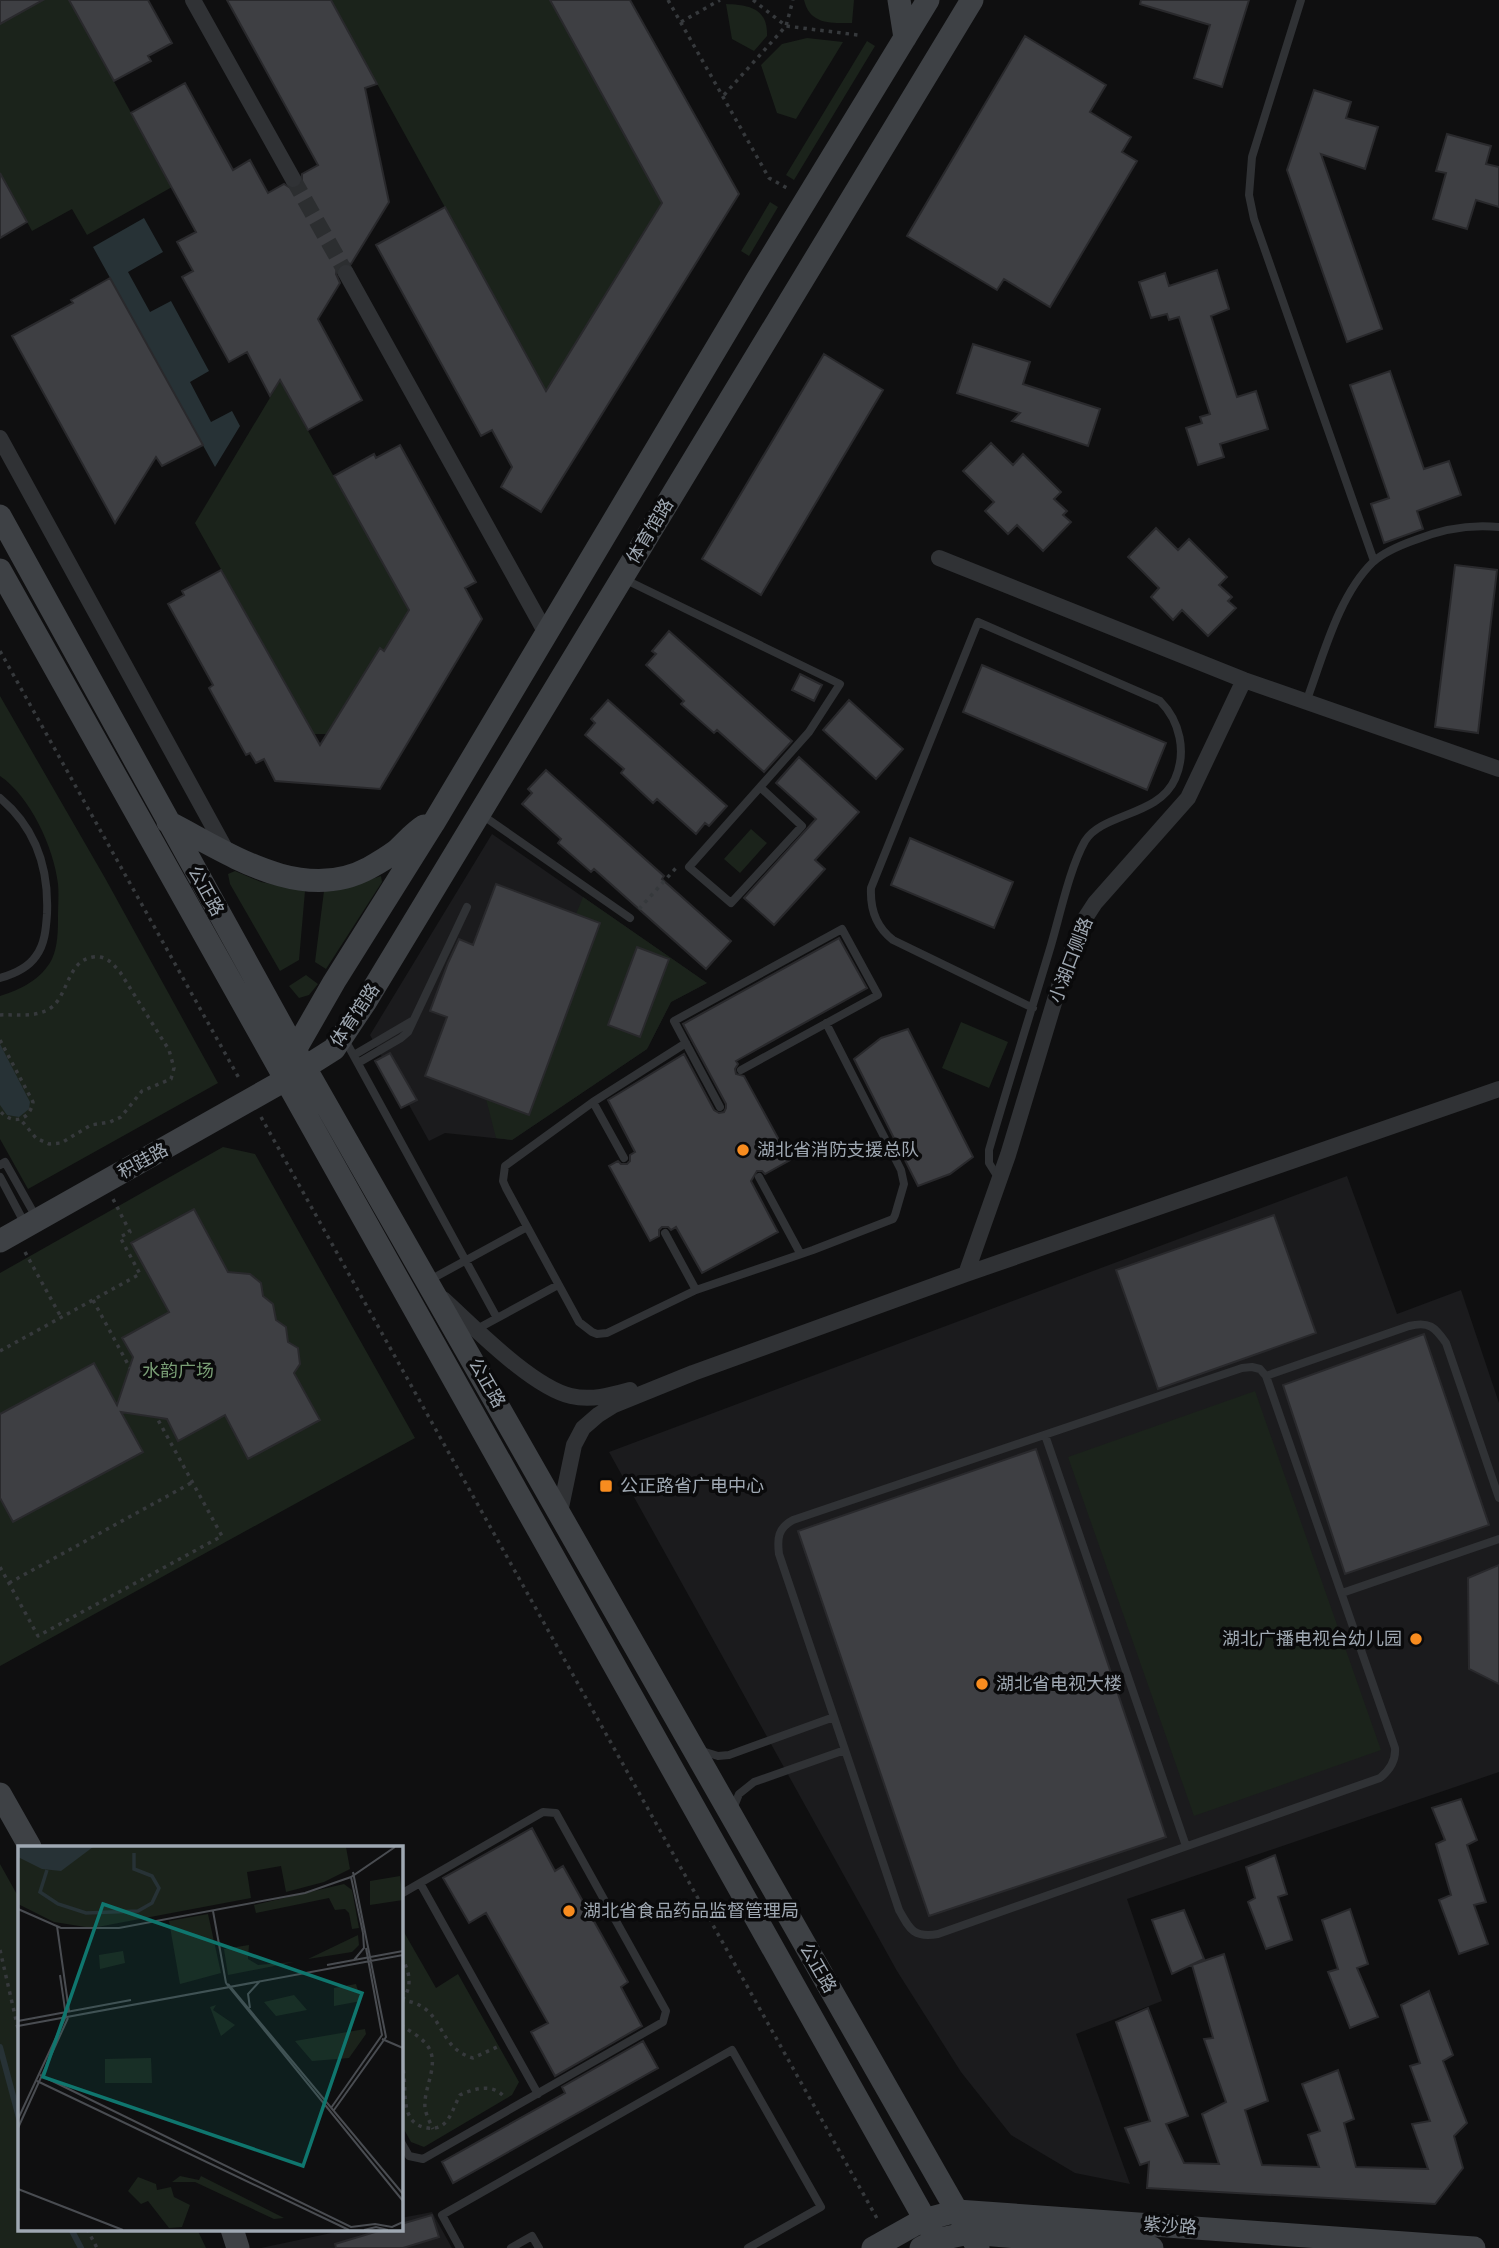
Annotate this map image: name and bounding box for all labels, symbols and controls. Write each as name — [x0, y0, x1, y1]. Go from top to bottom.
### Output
street label: 体育馆路 — [620, 493, 678, 568]
street label: 公正路 — [183, 861, 230, 920]
street label: 小湖口侧路 — [1043, 913, 1097, 1006]
street label: 体育馆路 — [324, 978, 384, 1051]
street label: 积跬路 — [113, 1137, 172, 1184]
place label: 湖北省消防支援总队 — [757, 1137, 919, 1161]
marker: 湖北省消防支援总队 — [735, 1142, 751, 1158]
street label: 公正路 — [464, 1353, 512, 1412]
park label: 水韵广场 — [142, 1358, 214, 1382]
place label: 公正路省广电中心 — [620, 1473, 764, 1497]
marker: 公正路省广电中心 — [598, 1478, 614, 1494]
place label: 湖北广播电视台幼儿园 — [1222, 1626, 1402, 1650]
marker: 湖北广播电视台幼儿园 — [1408, 1631, 1424, 1647]
place label: 湖北省电视大楼 — [996, 1671, 1122, 1695]
marker: 湖北省电视大楼 — [974, 1676, 990, 1692]
inset map — [18, 1846, 402, 2230]
place label: 湖北省食品药品监督管理局 — [583, 1898, 799, 1922]
marker: 湖北省食品药品监督管理局 — [561, 1903, 577, 1919]
street label: 公正路 — [795, 1938, 843, 1997]
street label: 紫沙路 — [1142, 2211, 1198, 2239]

